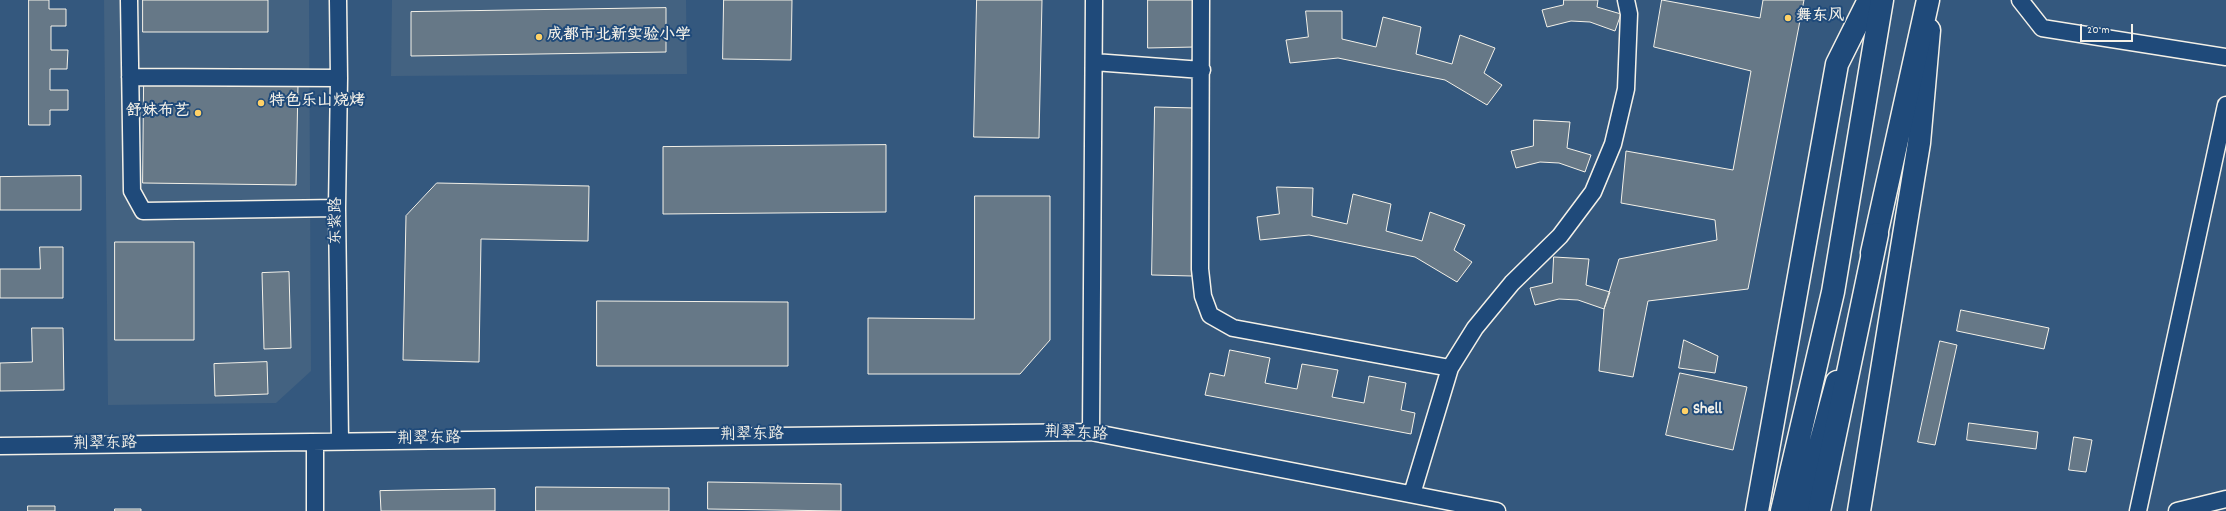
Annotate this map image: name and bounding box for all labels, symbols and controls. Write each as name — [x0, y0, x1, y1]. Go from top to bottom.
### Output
place label: 舞东风 — [1796, 8, 1844, 28]
marker: 舞东风 — [1783, 13, 1793, 23]
scale bar — [2082, 16, 2135, 42]
text: 20 m — [2087, 22, 2110, 39]
place label: 成都市北新实验小学 — [547, 27, 691, 47]
marker: 成都市北新实验小学 — [534, 32, 544, 42]
place label: 特色乐山烧烤 — [269, 93, 365, 113]
marker: 特色乐山烧烤 — [256, 98, 266, 108]
place label: 舒妹布艺 — [126, 103, 190, 123]
marker: 舒妹布艺 — [193, 108, 203, 118]
street label: 东紫路 — [328, 197, 348, 245]
place label: Shell — [1693, 401, 1722, 421]
marker: Shell — [1680, 406, 1690, 416]
street label: 荆翠东路 — [1044, 424, 1108, 446]
street label: 荆翠东路 — [720, 426, 784, 446]
street label: 荆翠东路 — [397, 430, 461, 450]
street label: 荆翠东路 — [73, 435, 137, 455]

